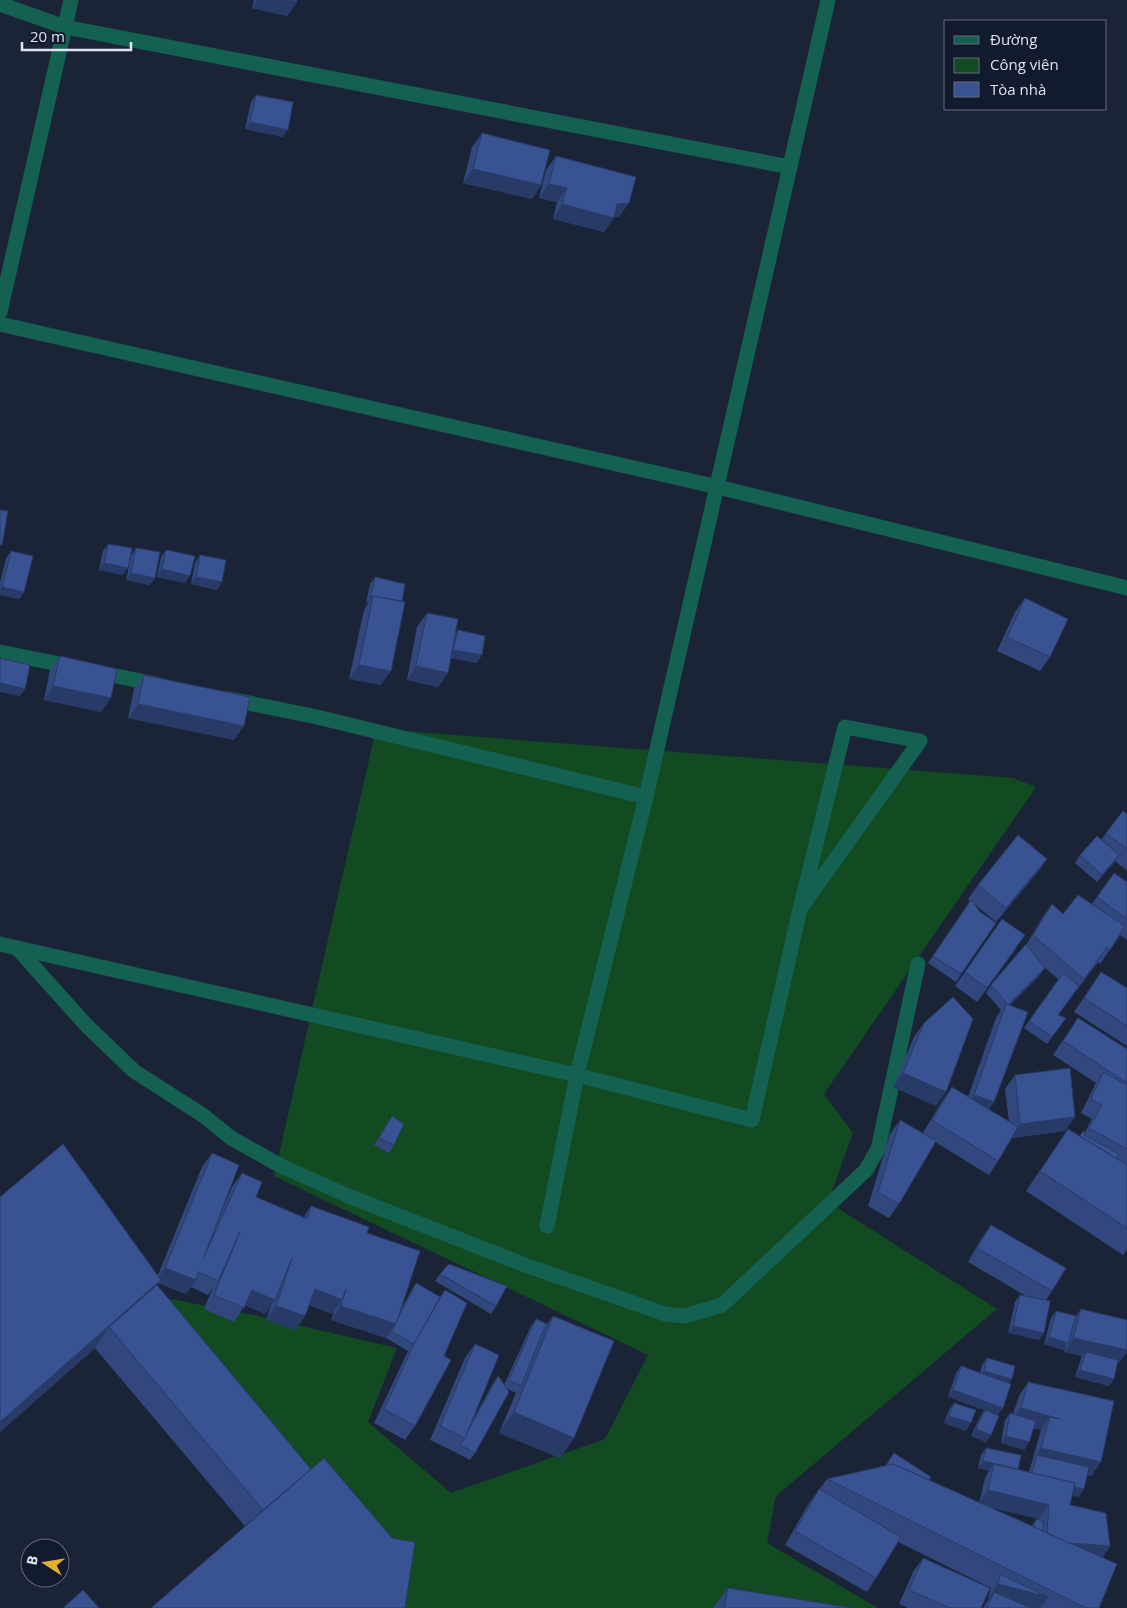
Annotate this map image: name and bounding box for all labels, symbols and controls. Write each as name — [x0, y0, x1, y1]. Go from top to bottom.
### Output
scale bar — [22, 20, 131, 52]
legend — [944, 20, 1107, 110]
text: 20 m — [30, 26, 65, 46]
text: Đường — [990, 29, 1037, 49]
text: Công viên — [990, 54, 1059, 74]
text: Tòa nhà — [990, 79, 1046, 99]
north arrow — [20, 1538, 70, 1588]
text: B — [22, 1554, 42, 1567]

